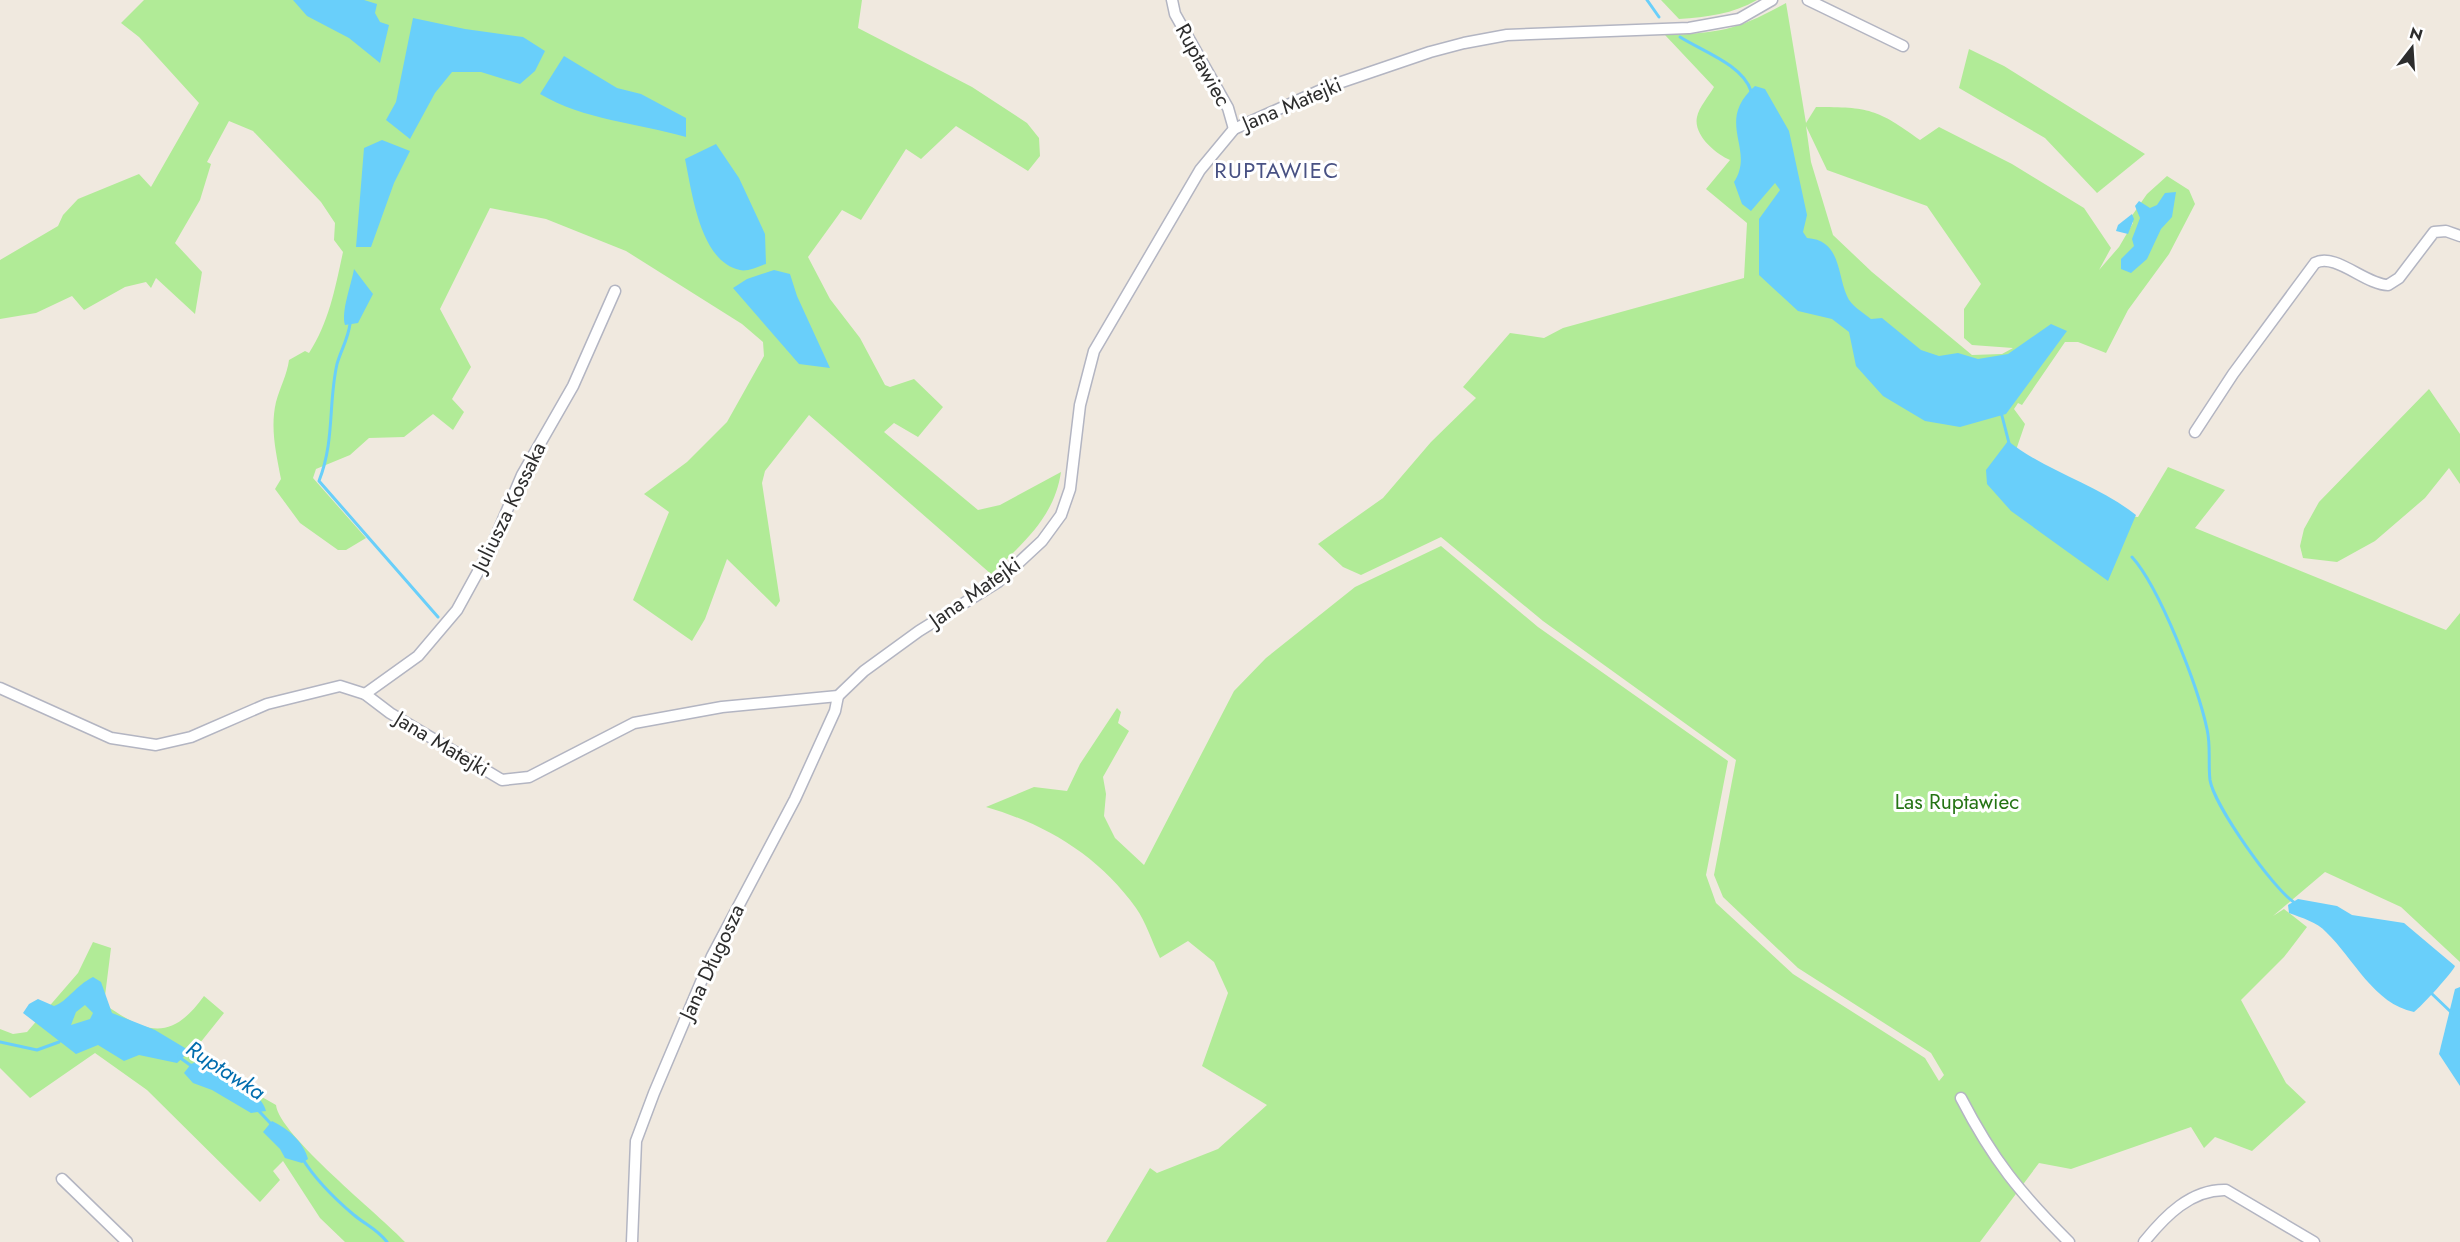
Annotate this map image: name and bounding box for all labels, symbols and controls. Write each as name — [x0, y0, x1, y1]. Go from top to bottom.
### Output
street label: Ruptawiec — [1168, 18, 1238, 112]
north arrow — [2382, 18, 2442, 78]
text: N — [2407, 21, 2426, 47]
street label: Jana Matejki — [1235, 70, 1346, 140]
district label: RUPTAWIEC — [1214, 154, 1340, 186]
street label: Juliusza Kossaka — [463, 437, 553, 580]
street label: Jana Matejki — [921, 549, 1027, 636]
street label: Jana Matejki — [386, 702, 495, 784]
park label: Las Ruptawiec — [1895, 787, 2019, 817]
street label: Jana Długosza — [671, 899, 752, 1027]
water label: Ruptawka — [180, 1032, 272, 1108]

